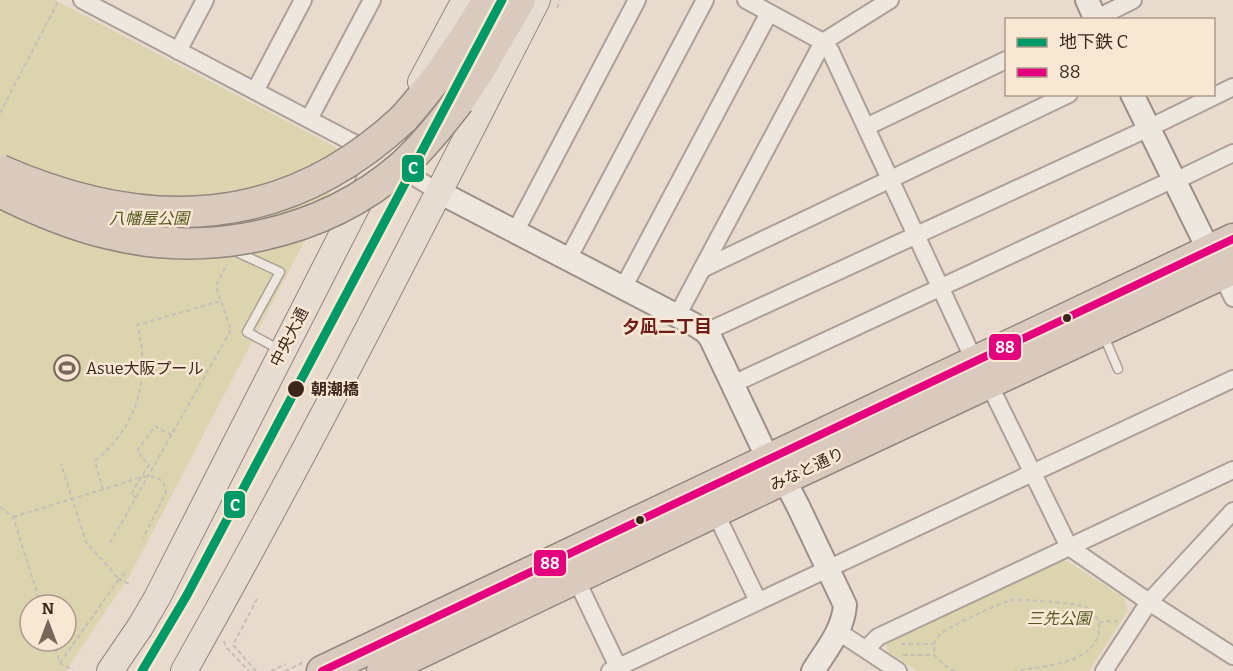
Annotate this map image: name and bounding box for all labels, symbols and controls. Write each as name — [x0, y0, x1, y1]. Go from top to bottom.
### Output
legend — [1005, 18, 1215, 96]
text: 地下鉄 C — [1059, 31, 1128, 53]
text: 88 — [1059, 61, 1081, 83]
line badge: C — [401, 154, 425, 183]
text: C — [408, 159, 418, 178]
park label: 八幡屋公園 — [109, 209, 191, 228]
street label: 中央大通 — [266, 304, 312, 370]
unlabelled marker — [1061, 312, 1073, 324]
district label: 夕凪二丁目 — [622, 316, 712, 338]
line badge: 88 — [988, 333, 1022, 361]
text: 88 — [995, 338, 1015, 357]
sports icon: Asue大阪プール — [52, 353, 82, 383]
place label: Asue大阪プール — [86, 359, 203, 378]
marker: 朝潮橋 — [286, 379, 306, 399]
place label: 朝潮橋 — [311, 380, 359, 399]
street label: みなと通り — [767, 443, 847, 495]
line badge: C — [223, 490, 246, 519]
text: C — [230, 496, 240, 515]
unlabelled marker — [634, 514, 646, 526]
line badge: 88 — [533, 549, 567, 577]
text: 88 — [540, 554, 560, 573]
north arrow — [18, 593, 78, 653]
text: N — [42, 599, 54, 618]
park label: 三先公園 — [1027, 609, 1093, 628]

